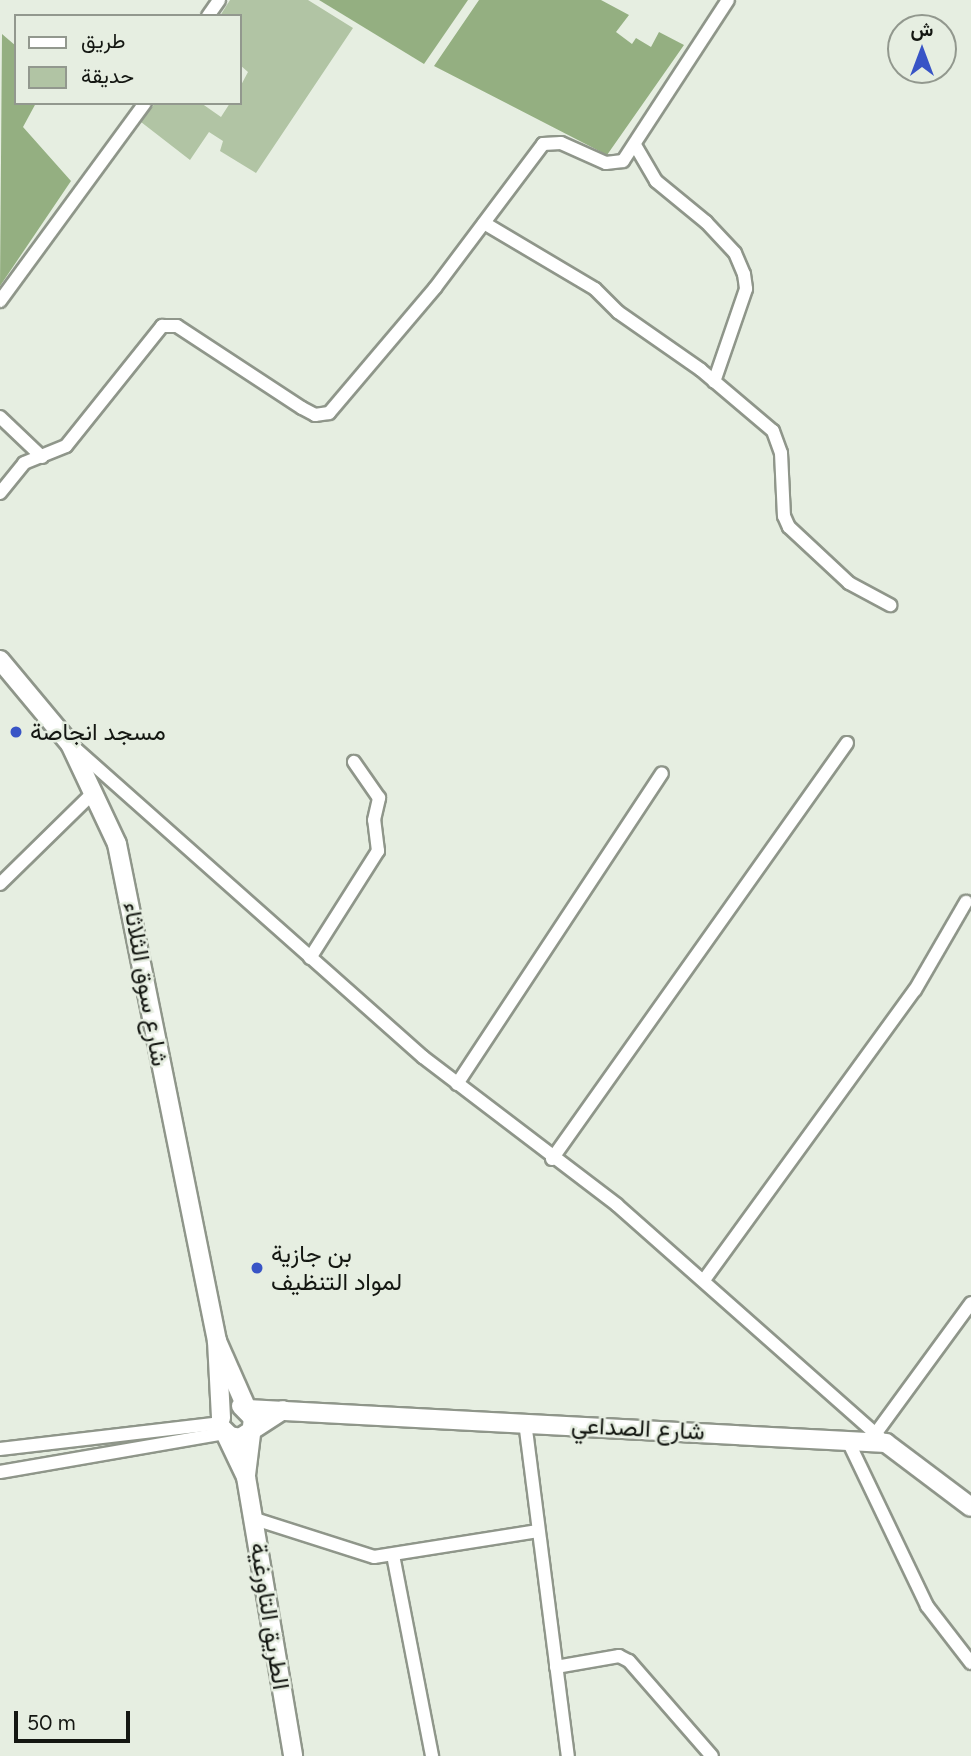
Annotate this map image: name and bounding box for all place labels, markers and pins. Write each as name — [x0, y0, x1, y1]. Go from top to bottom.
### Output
place label: مسجد انجاصة — [30, 718, 166, 746]
marker: مسجد انجاصة — [8, 724, 24, 740]
place label: بن جازية لمواد التنظيف — [271, 1240, 402, 1296]
marker: بن جازية لمواد التنظيف — [249, 1260, 265, 1276]

